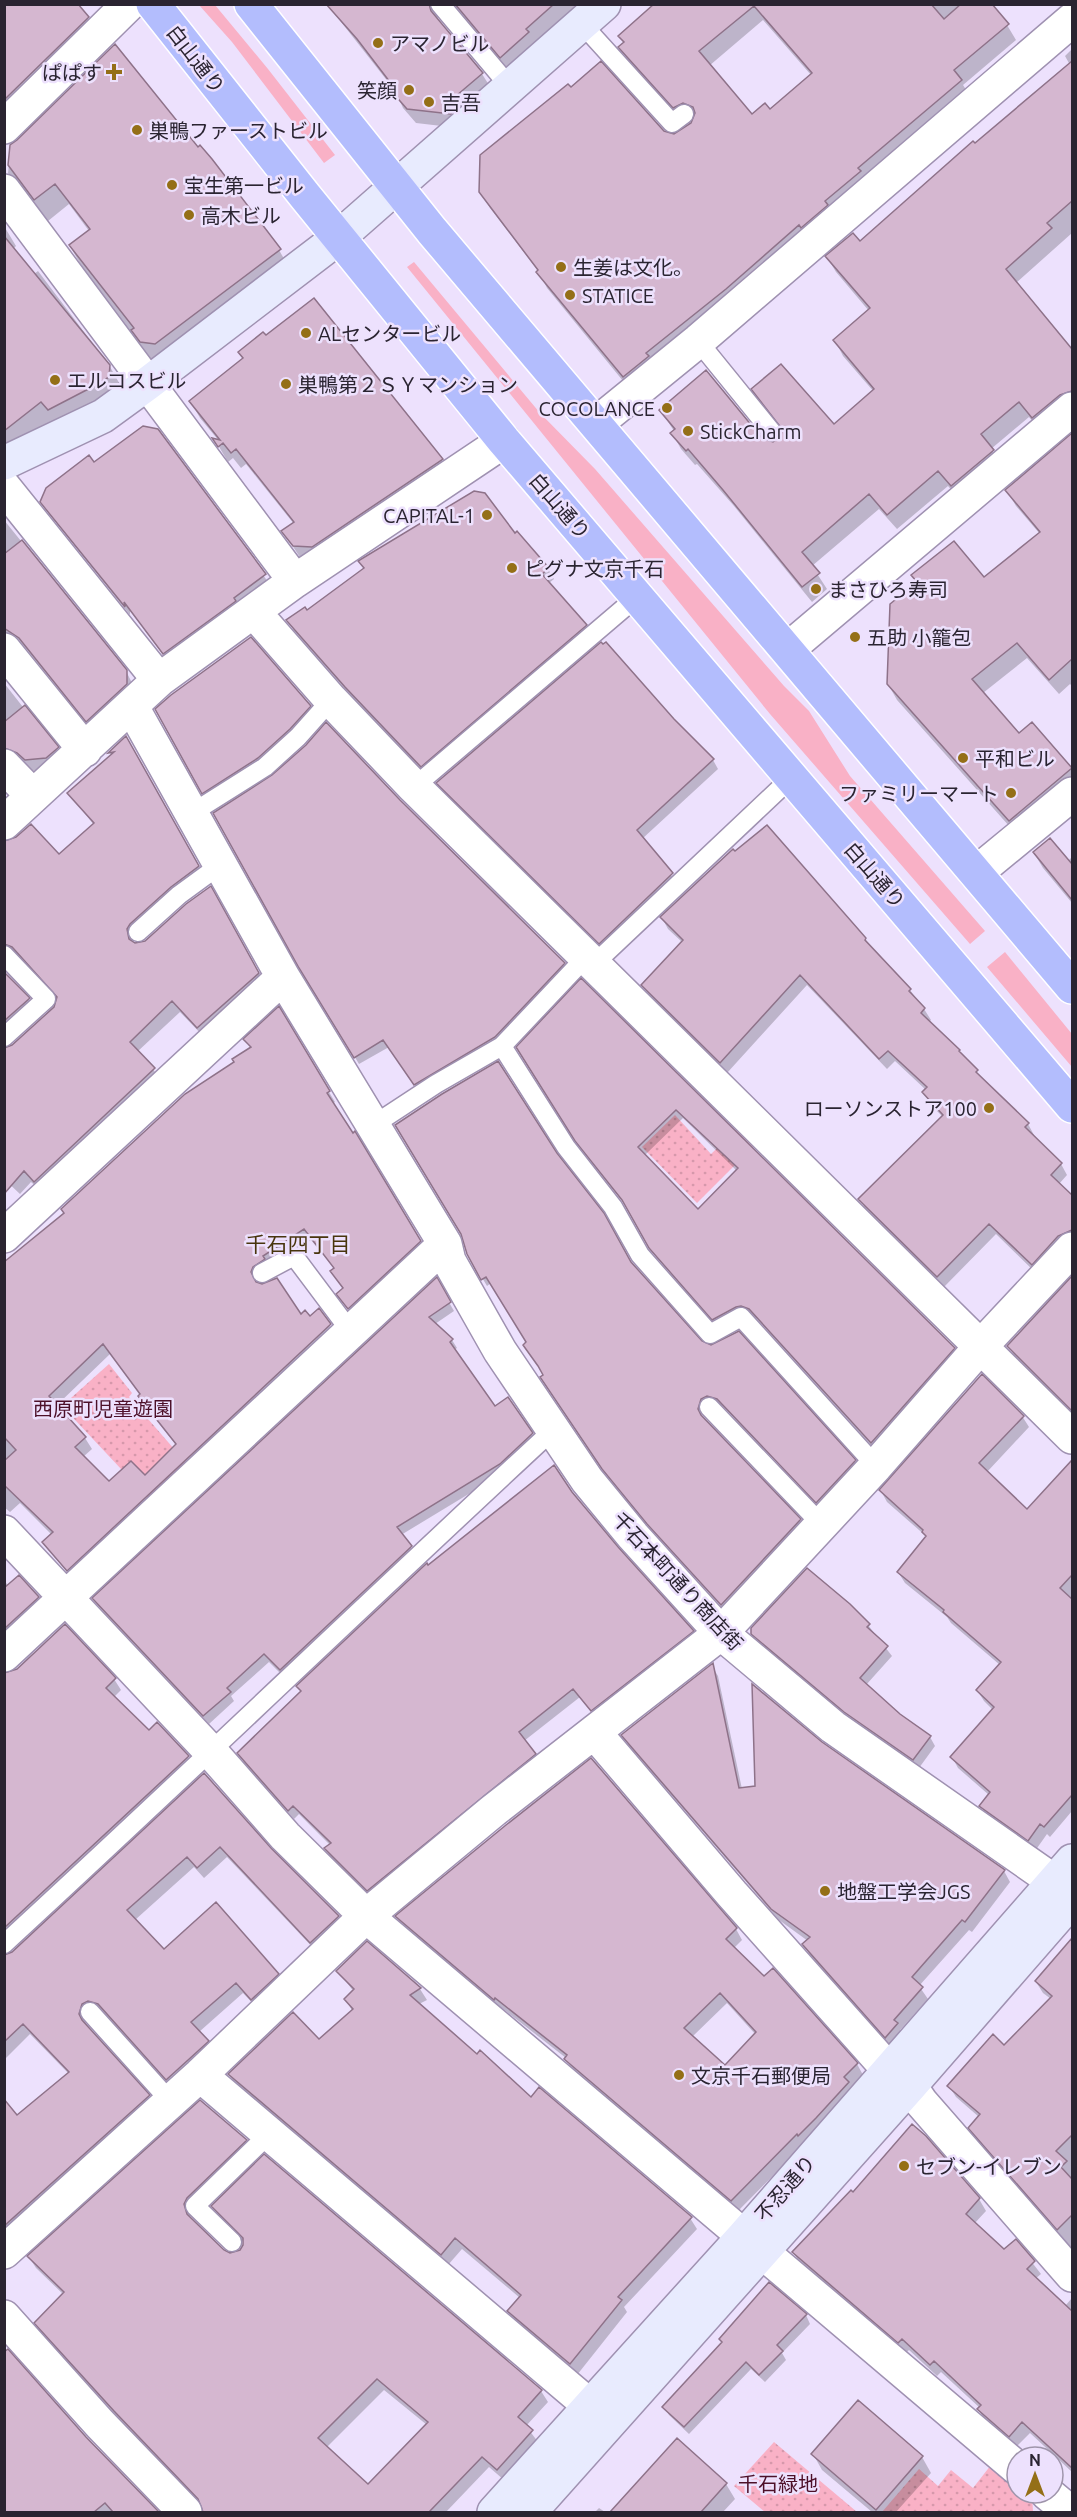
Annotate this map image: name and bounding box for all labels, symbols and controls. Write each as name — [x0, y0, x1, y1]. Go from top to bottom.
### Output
street label: 白山通り — [162, 20, 230, 98]
place label: アマノビル — [390, 32, 489, 55]
marker: アマノビル — [371, 36, 385, 50]
place label: ぱぱす — [42, 61, 102, 84]
marker: ぱぱす — [107, 65, 121, 79]
place label: 笑顔 — [357, 79, 397, 102]
marker: 笑顔 — [402, 83, 416, 97]
place label: 吉吾 — [441, 91, 481, 114]
marker: 吉吾 — [422, 95, 436, 109]
place label: 巣鴨ファーストビル — [149, 119, 328, 142]
marker: 巣鴨ファーストビル — [130, 123, 144, 137]
place label: 宝生第一ビル — [184, 174, 304, 197]
marker: 宝生第一ビル — [165, 178, 179, 192]
place label: 高木ビル — [201, 204, 281, 227]
marker: 高木ビル — [182, 208, 196, 222]
place label: 生姜は文化。 — [573, 256, 693, 279]
marker: 生姜は文化。 — [554, 260, 568, 274]
place label: STATICE — [582, 284, 654, 307]
marker: STATICE — [563, 288, 577, 302]
place label: ALセンタービル — [318, 322, 461, 345]
marker: ALセンタービル — [299, 326, 313, 340]
place label: エルコスビル — [67, 369, 187, 392]
marker: エルコスビル — [48, 373, 62, 387]
place label: 巣鴨第２ＳＹマンション — [298, 373, 518, 396]
marker: 巣鴨第２ＳＹマンション — [279, 377, 293, 391]
place label: COCOLANCE — [538, 397, 655, 420]
marker: COCOLANCE — [660, 401, 674, 415]
place label: StickCharm — [700, 420, 801, 443]
marker: StickCharm — [681, 424, 695, 438]
street label: 白山通り — [525, 468, 595, 544]
place label: CAPITAL-1 — [383, 504, 475, 527]
marker: CAPITAL-1 — [480, 508, 494, 522]
place label: ピグナ文京千石 — [524, 557, 664, 580]
marker: ピグナ文京千石 — [505, 561, 519, 575]
place label: まさひろ寿司 — [828, 578, 948, 601]
marker: まさひろ寿司 — [809, 582, 823, 596]
place label: 五助 小籠包 — [867, 626, 972, 649]
marker: 五助 小籠包 — [848, 630, 862, 644]
place label: 平和ビル — [975, 747, 1055, 770]
marker: 平和ビル — [956, 751, 970, 765]
place label: ファミリーマート — [839, 782, 999, 805]
marker: ファミリーマート — [1004, 786, 1018, 800]
street label: 白山通り — [840, 837, 910, 913]
place label: ローソンストア100 — [804, 1097, 977, 1120]
marker: ローソンストア100 — [982, 1101, 996, 1115]
district label: 千石四丁目 — [246, 1232, 351, 1256]
park label: 西原町児童遊園 — [33, 1397, 173, 1420]
street label: 千石本町通り商店街 — [608, 1507, 748, 1655]
place label: 地盤工学会JGS — [837, 1880, 971, 1903]
marker: 地盤工学会JGS — [818, 1884, 832, 1898]
place label: 文京千石郵便局 — [691, 2064, 831, 2087]
marker: 文京千石郵便局 — [672, 2068, 686, 2082]
street label: 不忍通り — [750, 2150, 820, 2226]
place label: セブン-イレブン — [916, 2155, 1062, 2178]
marker: セブン-イレブン — [897, 2159, 911, 2173]
north arrow — [1005, 2445, 1065, 2505]
text: N — [1029, 2451, 1041, 2469]
park label: 千石緑地 — [738, 2472, 818, 2495]

